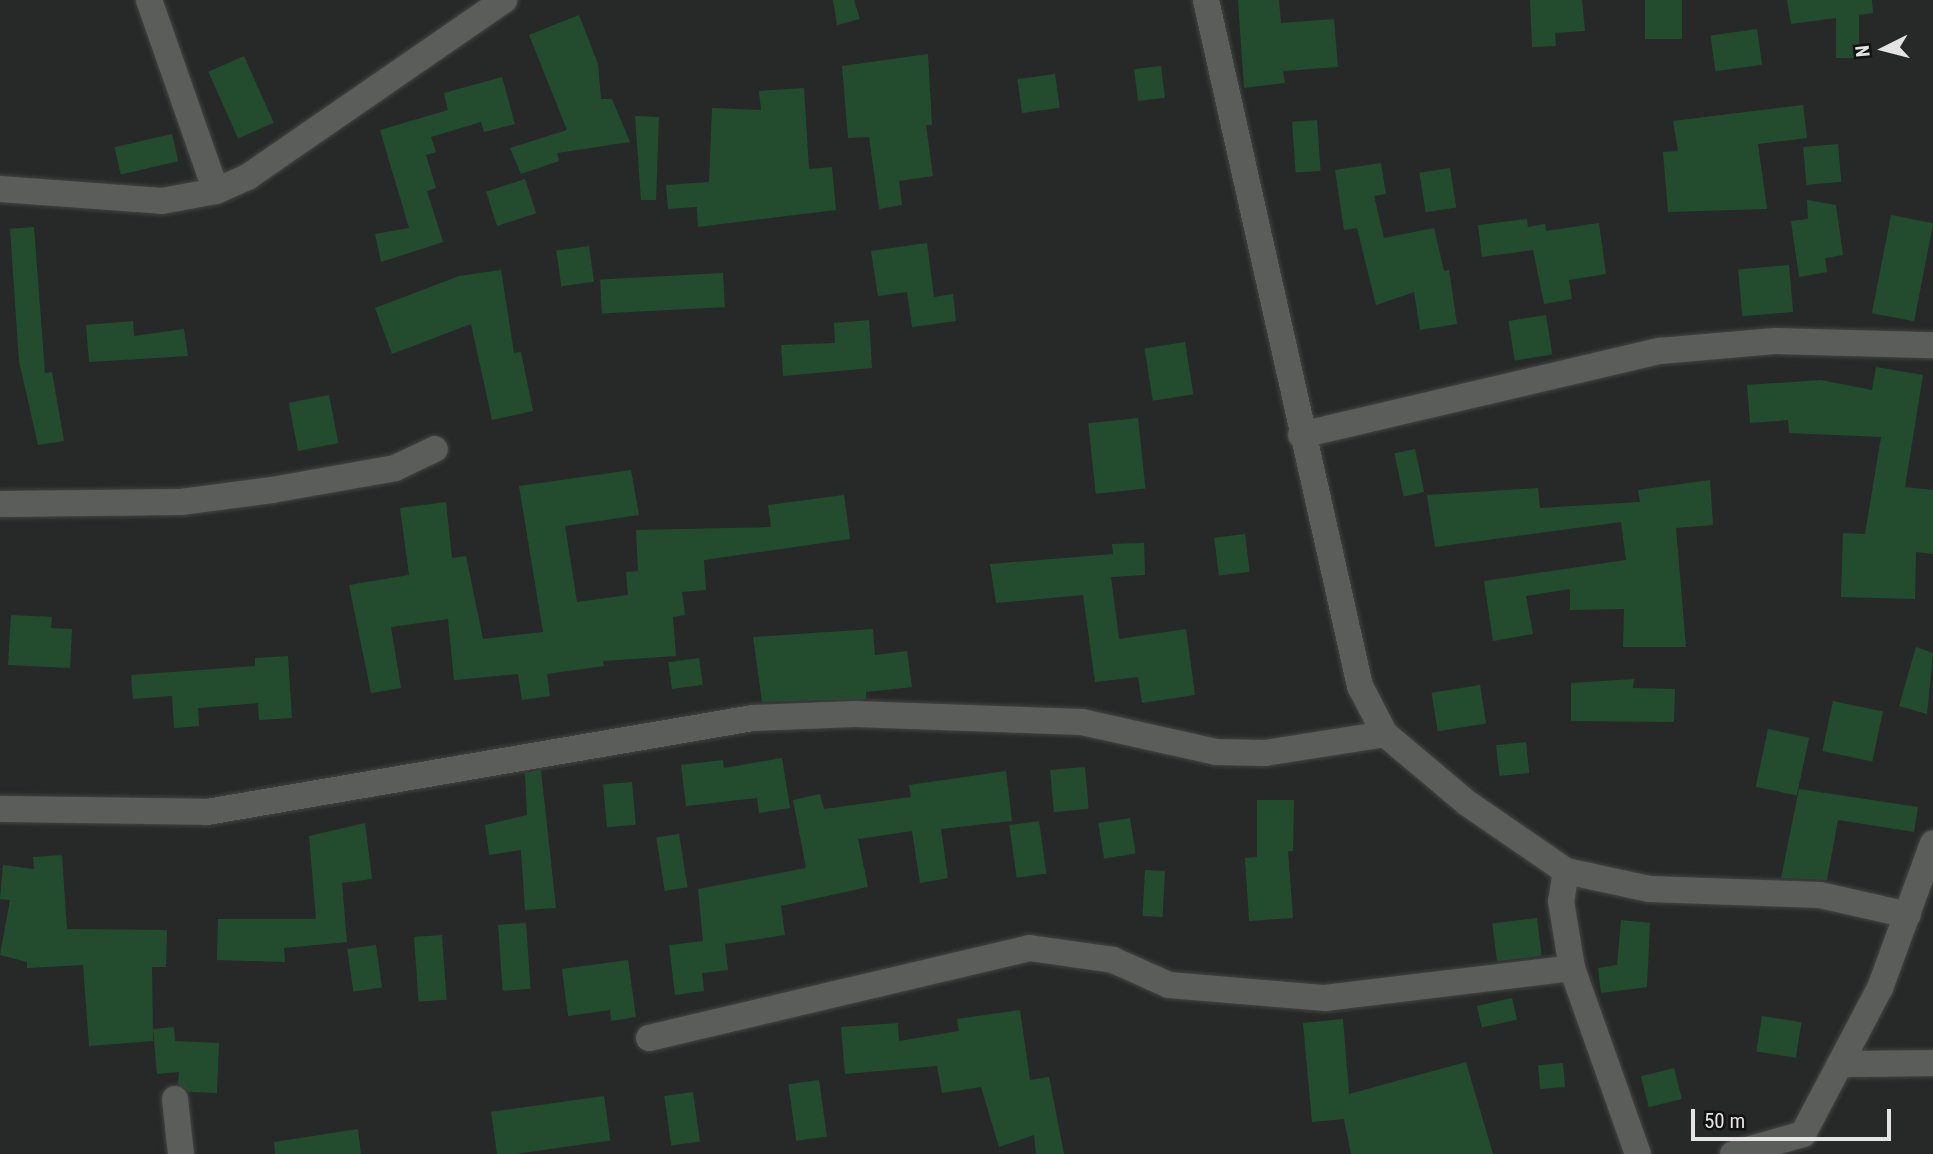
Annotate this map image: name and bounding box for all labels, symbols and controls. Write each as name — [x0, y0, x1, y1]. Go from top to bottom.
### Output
north arrow — [1849, 14, 1919, 84]
text: N — [1851, 44, 1875, 58]
scale bar — [1695, 1094, 1895, 1138]
text: 50 m — [1704, 1109, 1745, 1133]

